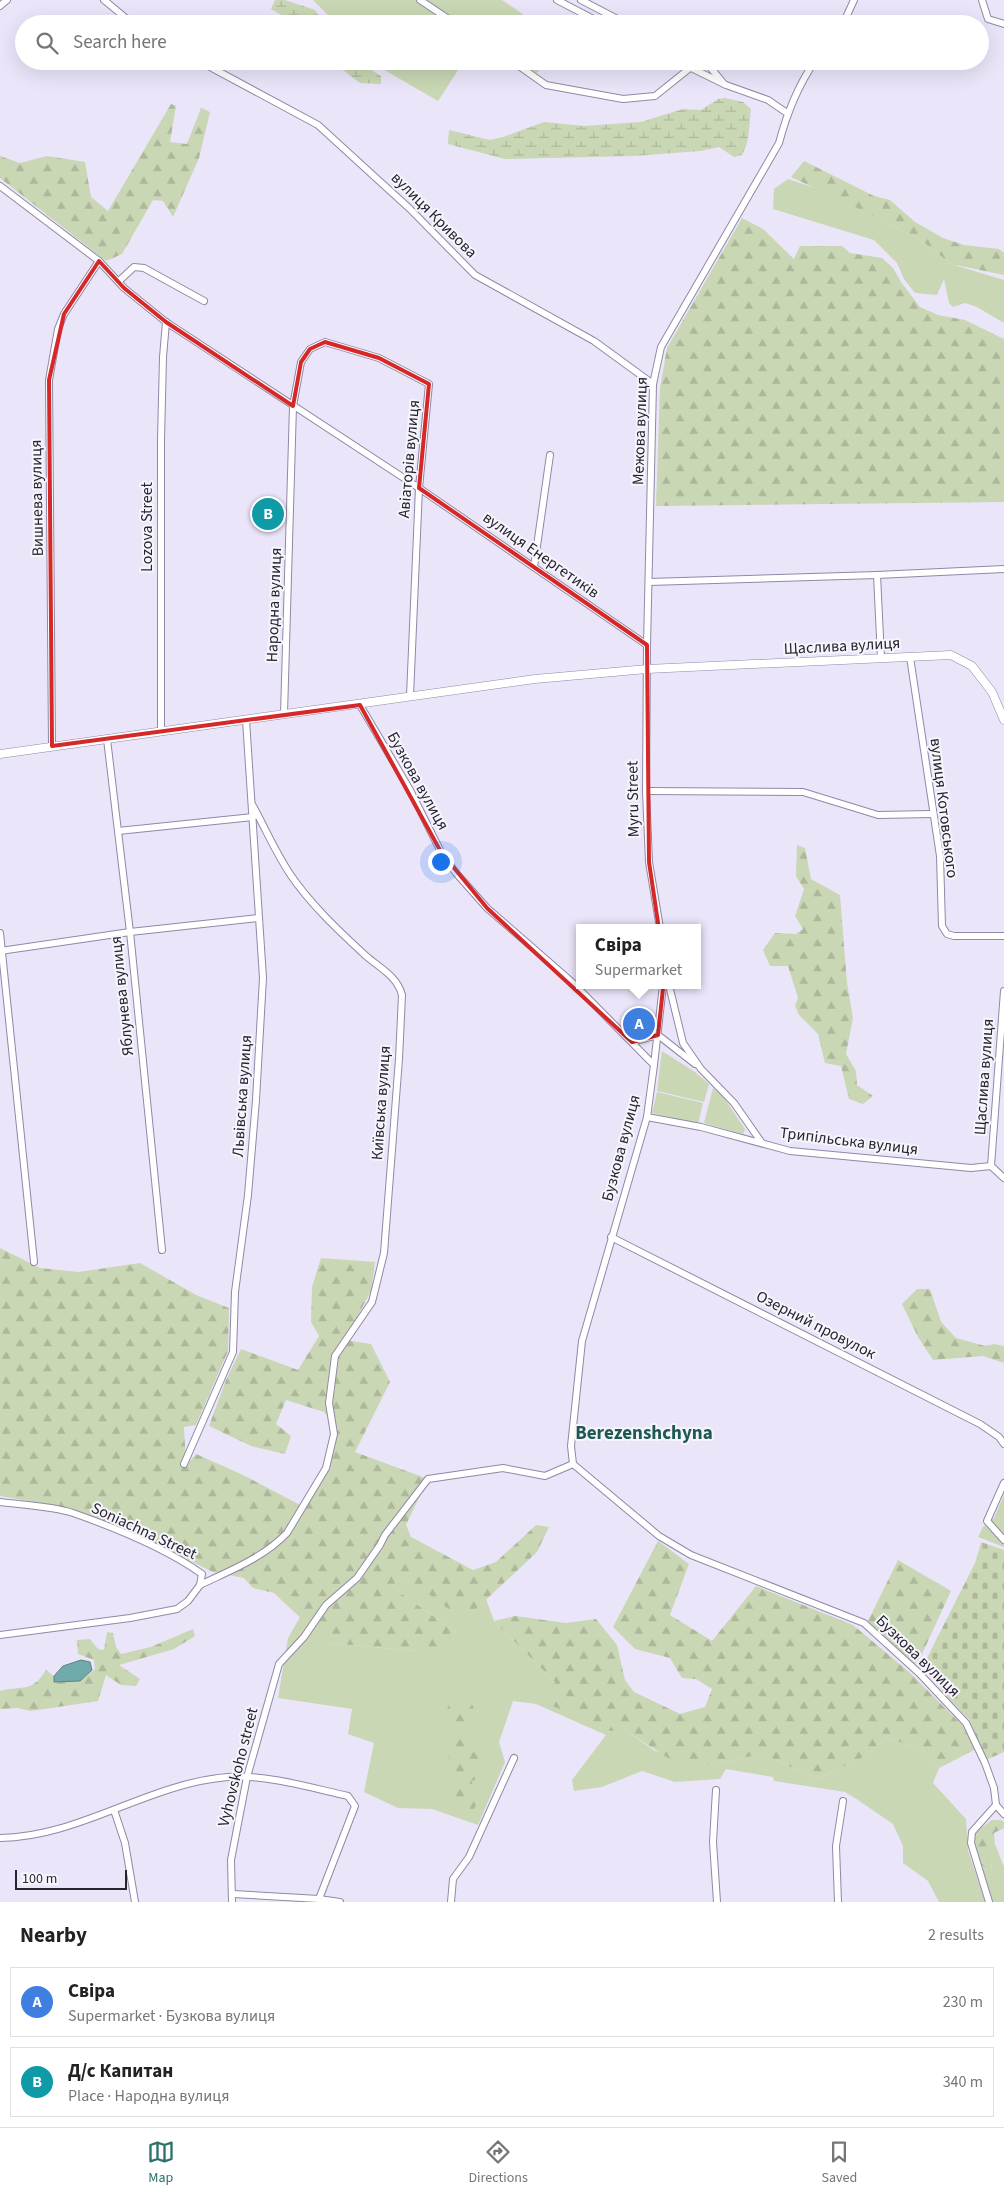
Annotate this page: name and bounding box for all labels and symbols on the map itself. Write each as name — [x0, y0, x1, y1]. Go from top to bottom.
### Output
street label: вулиця Кривова — [386, 167, 482, 263]
street label: Межова вулиця — [627, 376, 653, 486]
street label: Авіаторів вулиця — [393, 399, 425, 519]
street label: Вишнева вулиця — [25, 439, 49, 557]
street label: Lozova Street — [136, 481, 158, 572]
pin: B — [252, 495, 284, 533]
street label: вулиця Енергетиків — [478, 507, 604, 603]
street label: Народна вулиця — [261, 547, 287, 663]
street label: Щаслива вулиця — [783, 632, 901, 660]
street label: Бузкова вулиця — [382, 728, 454, 834]
street label: вулиця Котовського — [924, 737, 964, 879]
street label: Myru Street — [621, 760, 645, 838]
your location — [428, 849, 454, 875]
street label: Яблунева вулиця — [105, 935, 139, 1057]
pin: A — [623, 1005, 655, 1043]
street label: Щаслива вулиця — [969, 1018, 999, 1136]
street label: Львівська вулиця — [227, 1034, 257, 1158]
street label: Київська вулиця — [366, 1045, 396, 1161]
street label: Бузкова вулиця — [596, 1092, 646, 1204]
street label: Трипільська вулиця — [779, 1122, 919, 1160]
street label: Озерний провулок — [752, 1285, 880, 1365]
district label: Berezenshchyna — [575, 1420, 713, 1447]
street label: Soniachna Street — [88, 1497, 201, 1565]
street label: Бузкова вулиця — [871, 1610, 965, 1702]
street label: Vyhovskoho street — [213, 1704, 264, 1829]
scale bar — [15, 1867, 128, 1890]

